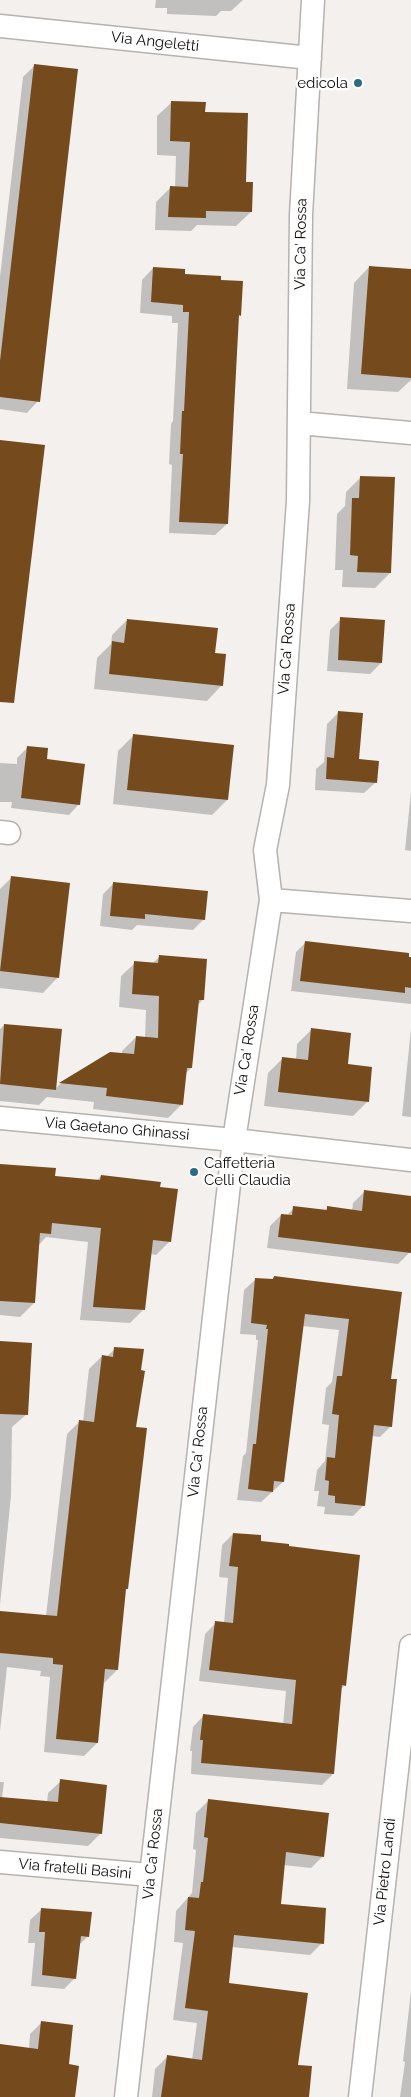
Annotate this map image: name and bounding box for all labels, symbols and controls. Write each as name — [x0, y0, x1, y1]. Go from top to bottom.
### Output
street label: Via Angeletti — [110, 28, 200, 56]
place label: edicola — [297, 74, 348, 92]
marker: edicola — [352, 77, 364, 89]
street label: Via Ca' Rossa — [291, 198, 311, 290]
street label: Via Ca' Rossa — [275, 603, 299, 695]
street label: Via Ca' Rossa — [231, 1003, 263, 1097]
street label: Via Gaetano Ghinassi — [44, 1114, 190, 1144]
place label: Caffetteria Celli Claudia — [204, 1154, 291, 1189]
marker: Caffetteria Celli Claudia — [188, 1166, 200, 1178]
street label: Via Ca' Rossa — [184, 1405, 212, 1499]
street label: Via Ca' Rossa — [139, 1807, 167, 1901]
street label: Via Pietro Landi — [370, 1817, 400, 1927]
street label: Via fratelli Basini — [18, 1855, 132, 1883]

